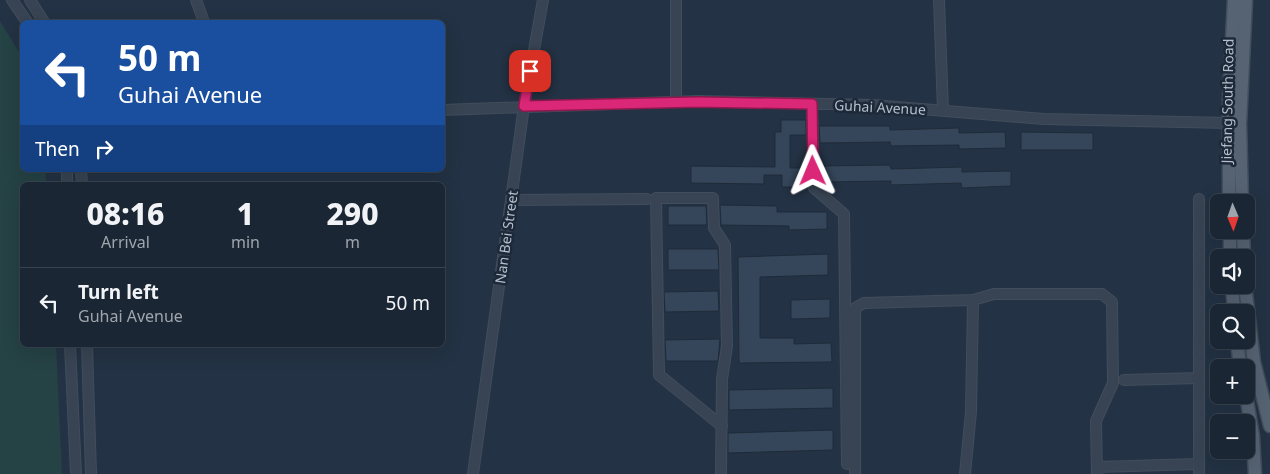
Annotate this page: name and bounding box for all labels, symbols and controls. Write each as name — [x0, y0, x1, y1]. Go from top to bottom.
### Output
text: 50 m — [118, 34, 201, 81]
street label: Jiefang South Road — [1216, 38, 1238, 166]
icon: left — [35, 40, 100, 105]
pin — [509, 50, 551, 92]
icon: arrive — [516, 57, 544, 85]
text: Guhai Avenue — [118, 79, 262, 109]
street label: Guhai Avenue — [834, 95, 926, 119]
icon: right — [90, 135, 118, 163]
text: Then — [35, 136, 80, 162]
position arrow — [786, 144, 838, 196]
street label: Nan Bei Street — [490, 189, 522, 285]
text: 08:16 — [87, 193, 164, 234]
text: 1 — [237, 193, 254, 234]
text: 290 — [326, 193, 378, 234]
north arrow — [1210, 194, 1255, 239]
map controls — [1210, 194, 1255, 459]
text: Arrival — [101, 231, 150, 253]
text: min — [231, 231, 260, 253]
text: m — [345, 231, 360, 253]
button: sound — [1210, 249, 1255, 294]
text: Turn left — [78, 279, 159, 305]
icon: left — [35, 289, 63, 317]
text: 50 m — [386, 290, 430, 316]
button: search — [1210, 304, 1255, 349]
text: Guhai Avenue — [78, 305, 183, 327]
button: + — [1210, 359, 1255, 404]
button: − — [1210, 414, 1255, 459]

